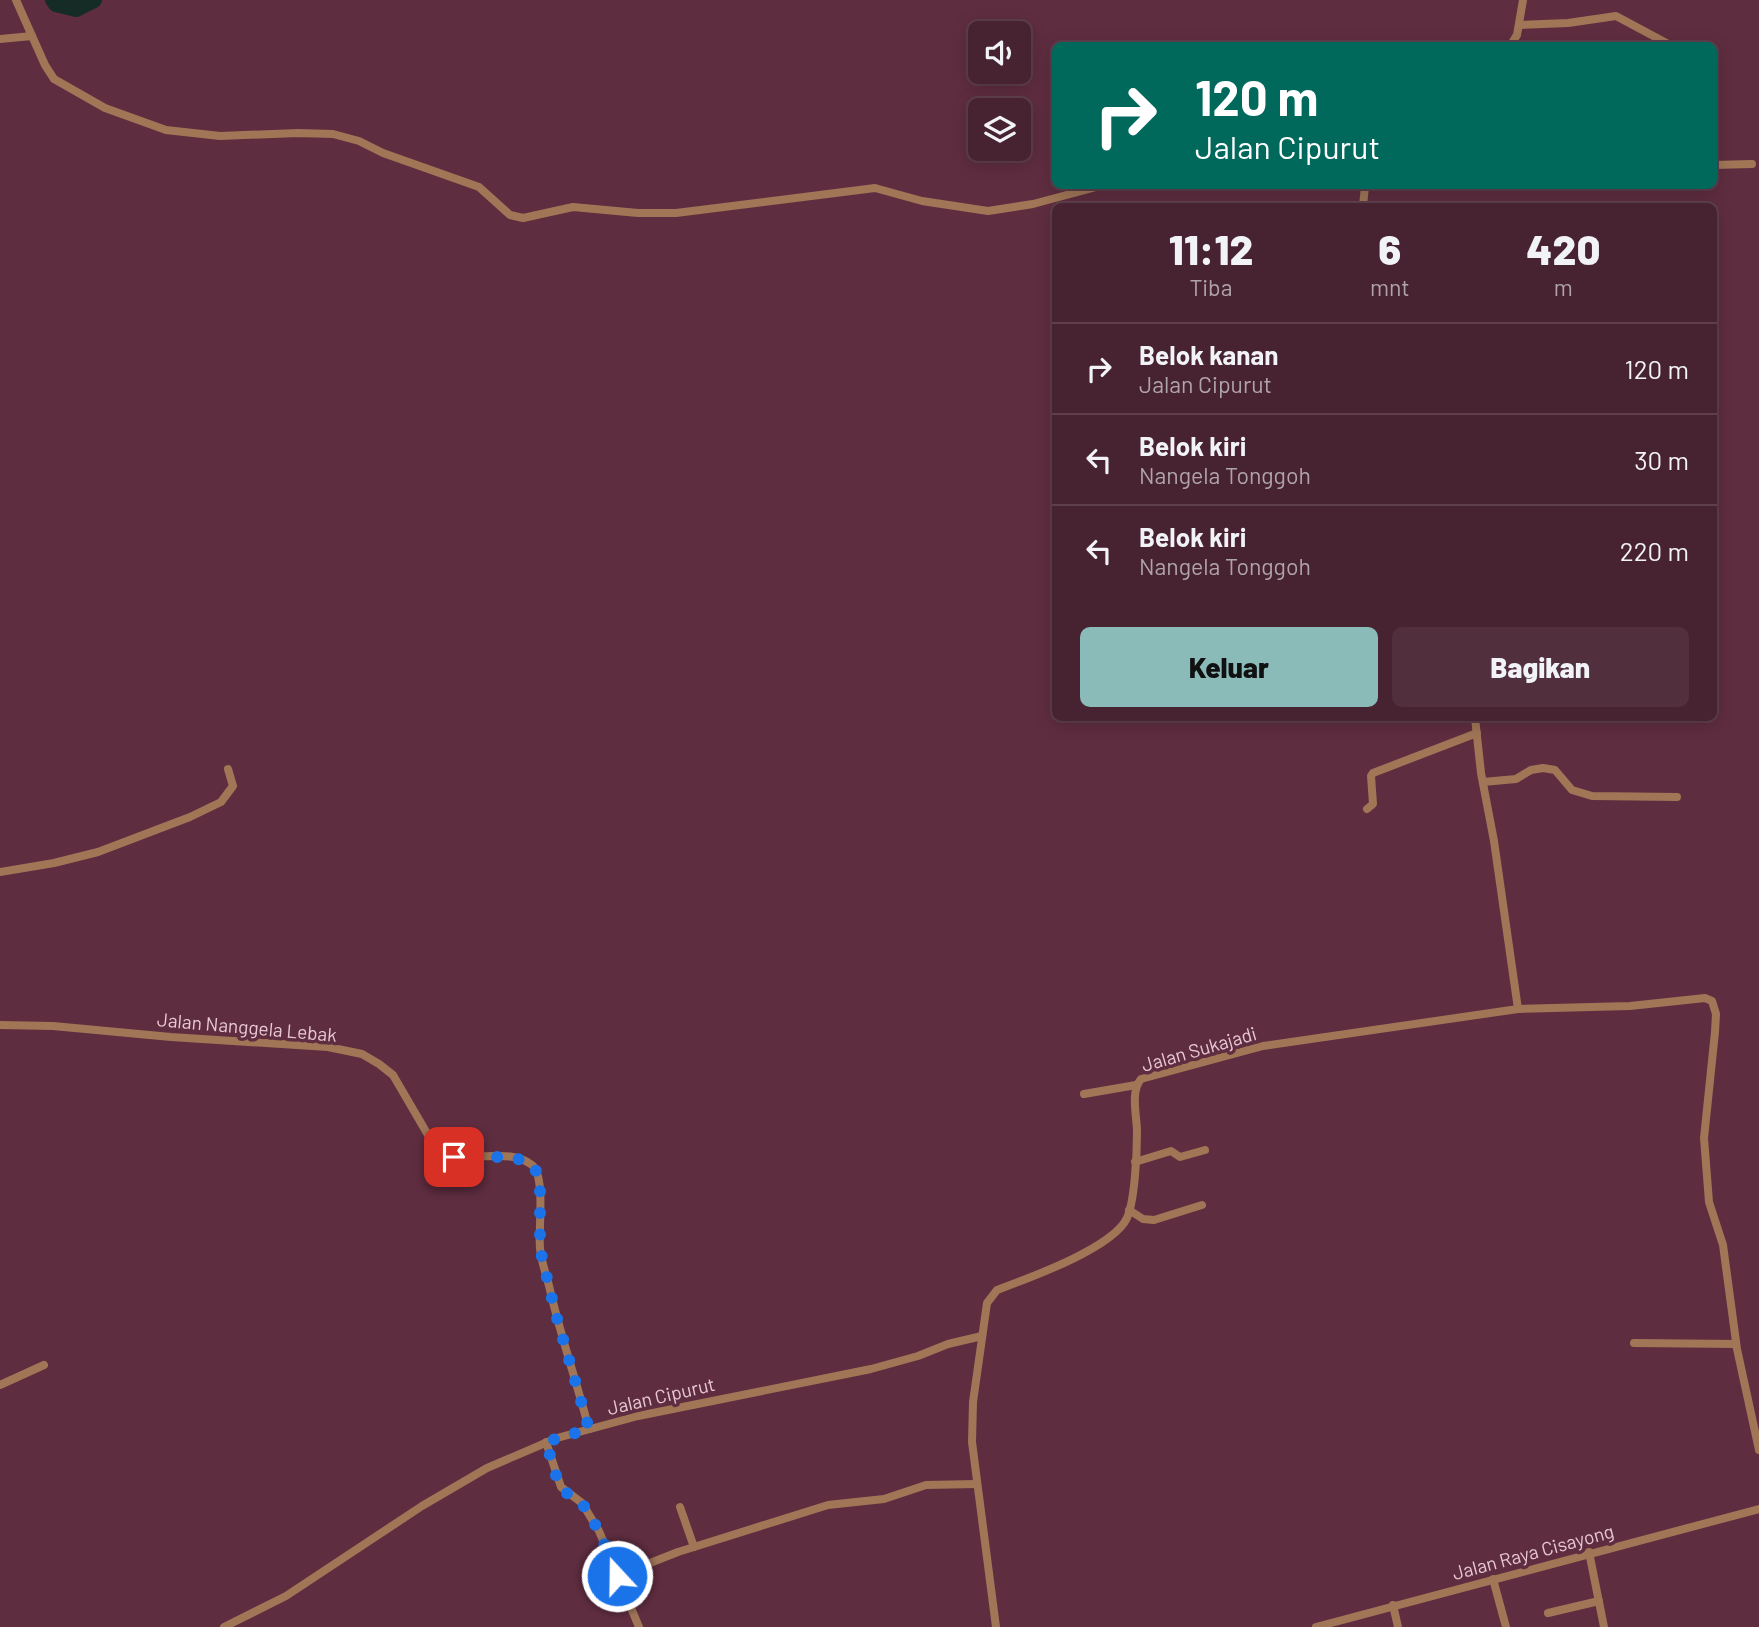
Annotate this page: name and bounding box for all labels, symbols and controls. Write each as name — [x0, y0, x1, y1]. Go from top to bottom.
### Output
map controls — [968, 21, 1031, 161]
button: sound — [968, 21, 1031, 84]
text: 120 m — [1195, 67, 1318, 126]
icon: right — [1080, 70, 1171, 161]
button: layers — [968, 98, 1031, 161]
text: Jalan Cipurut — [1195, 127, 1380, 165]
text: 11:12 — [1169, 223, 1253, 273]
text: 6 — [1378, 223, 1401, 273]
text: 420 — [1526, 223, 1600, 273]
text: Tiba — [1189, 273, 1232, 301]
text: mnt — [1370, 273, 1410, 301]
text: m — [1554, 273, 1573, 301]
text: Belok kanan — [1139, 339, 1278, 370]
icon: right — [1080, 350, 1118, 388]
text: 120 m — [1625, 353, 1689, 384]
text: Jalan Cipurut — [1139, 370, 1272, 398]
text: Belok kiri — [1139, 430, 1246, 461]
icon: left — [1080, 441, 1118, 479]
text: 30 m — [1634, 444, 1689, 475]
text: Nangela Tonggoh — [1139, 461, 1311, 489]
text: Belok kiri — [1139, 521, 1246, 552]
icon: left — [1080, 532, 1118, 570]
text: 220 m — [1620, 535, 1689, 566]
text: Nangela Tonggoh — [1139, 552, 1311, 580]
button: Keluar — [1080, 627, 1378, 707]
button: Bagikan — [1392, 627, 1689, 707]
street label: Jalan Nanggela Lebak — [156, 1007, 338, 1046]
street label: Jalan Sukajadi — [1139, 1021, 1259, 1076]
pin — [424, 1127, 484, 1187]
icon: arrive — [435, 1138, 473, 1176]
street label: Jalan Cipurut — [605, 1372, 717, 1419]
street label: Jalan Raya Cisayong — [1450, 1519, 1616, 1584]
position arrow — [580, 1539, 654, 1613]

